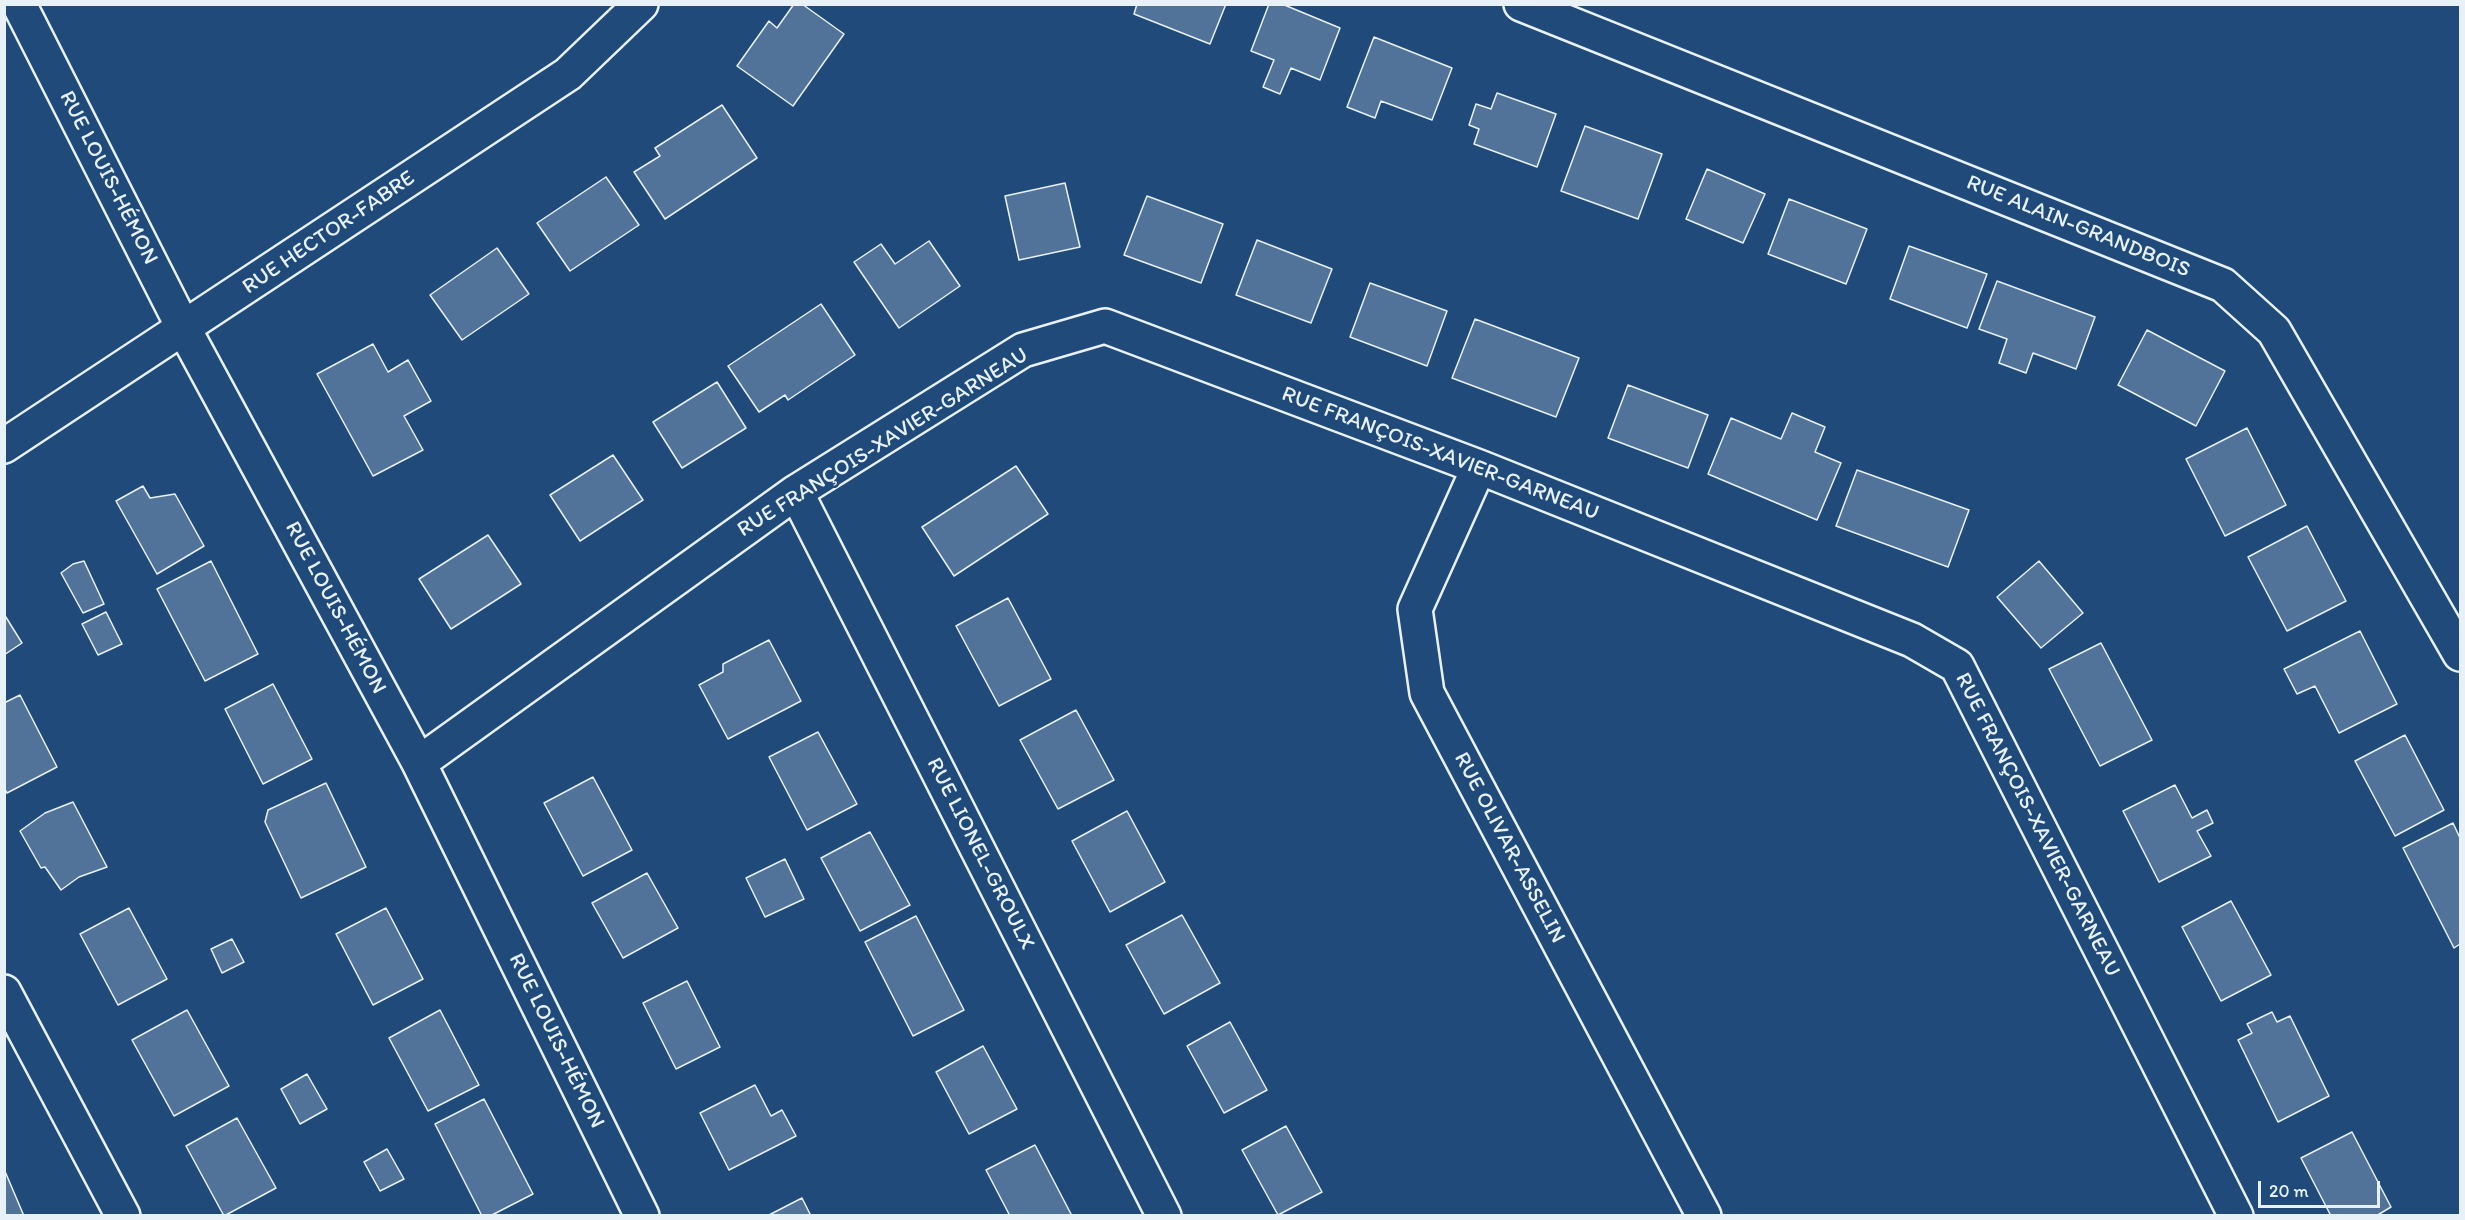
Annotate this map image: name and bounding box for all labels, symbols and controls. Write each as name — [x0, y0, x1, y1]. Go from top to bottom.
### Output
street label: RUE LOUIS-HÉMON — [53, 87, 163, 269]
street label: RUE HECTOR-FABRE — [238, 165, 420, 301]
street label: RUE ALAIN-GRANDBOIS — [1962, 170, 2194, 284]
street label: RUE FRANÇOIS-XAVIER-GARNEAU — [733, 342, 1033, 544]
street label: RUE FRANÇOIS-XAVIER-GARNEAU — [1278, 381, 1602, 527]
street label: RUE LOUIS-HÉMON — [278, 517, 392, 699]
street label: RUE FRANÇOIS-XAVIER-GARNEAU — [1949, 669, 2125, 981]
street label: RUE OLIVAR-ASSELIN — [1447, 748, 1571, 948]
street label: RUE LIONEL-GROULX — [920, 754, 1040, 954]
street label: RUE LOUIS-HÉMON — [502, 949, 610, 1133]
scale bar — [2261, 1169, 2382, 1207]
text: 20 m — [2269, 1180, 2309, 1202]

